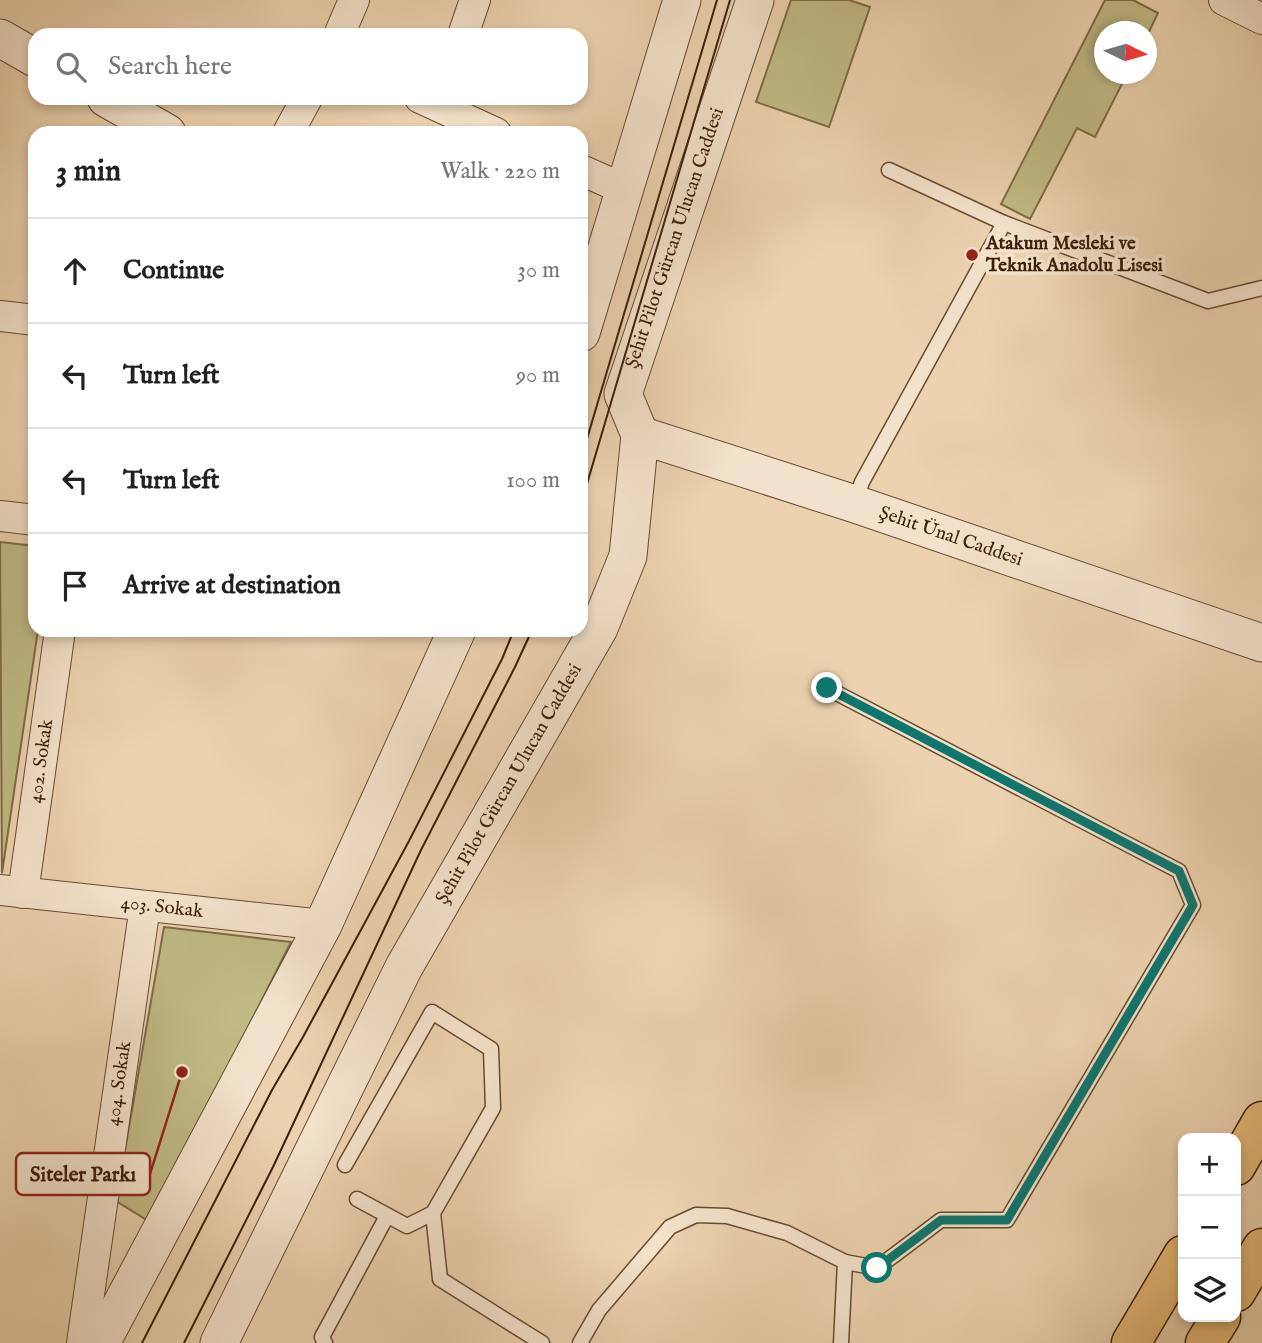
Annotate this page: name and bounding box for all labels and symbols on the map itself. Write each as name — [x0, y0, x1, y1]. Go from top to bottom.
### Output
north arrow — [1094, 21, 1157, 84]
street label: Şehit Pilot Gürcan Ulucan Caddesi — [620, 105, 730, 372]
place label: Atakum Mesleki ve Teknik Anadolu Lisesi — [985, 232, 1163, 278]
marker: Atakum Mesleki ve Teknik Anadolu Lisesi — [964, 247, 980, 263]
street label: Şehit Ünal Caddesi — [876, 501, 1026, 572]
street label: Şehit Pilot Gürcan Ulucan Caddesi — [431, 660, 588, 909]
route end — [811, 672, 842, 703]
street label: 402. Sokak — [24, 717, 59, 805]
street label: 403. Sokak — [120, 891, 205, 924]
street label: 404. Sokak — [101, 1039, 137, 1128]
callout: Siteler Parkı — [16, 1153, 150, 1195]
text: Siteler Parkı — [30, 1162, 137, 1189]
route start — [861, 1252, 892, 1283]

